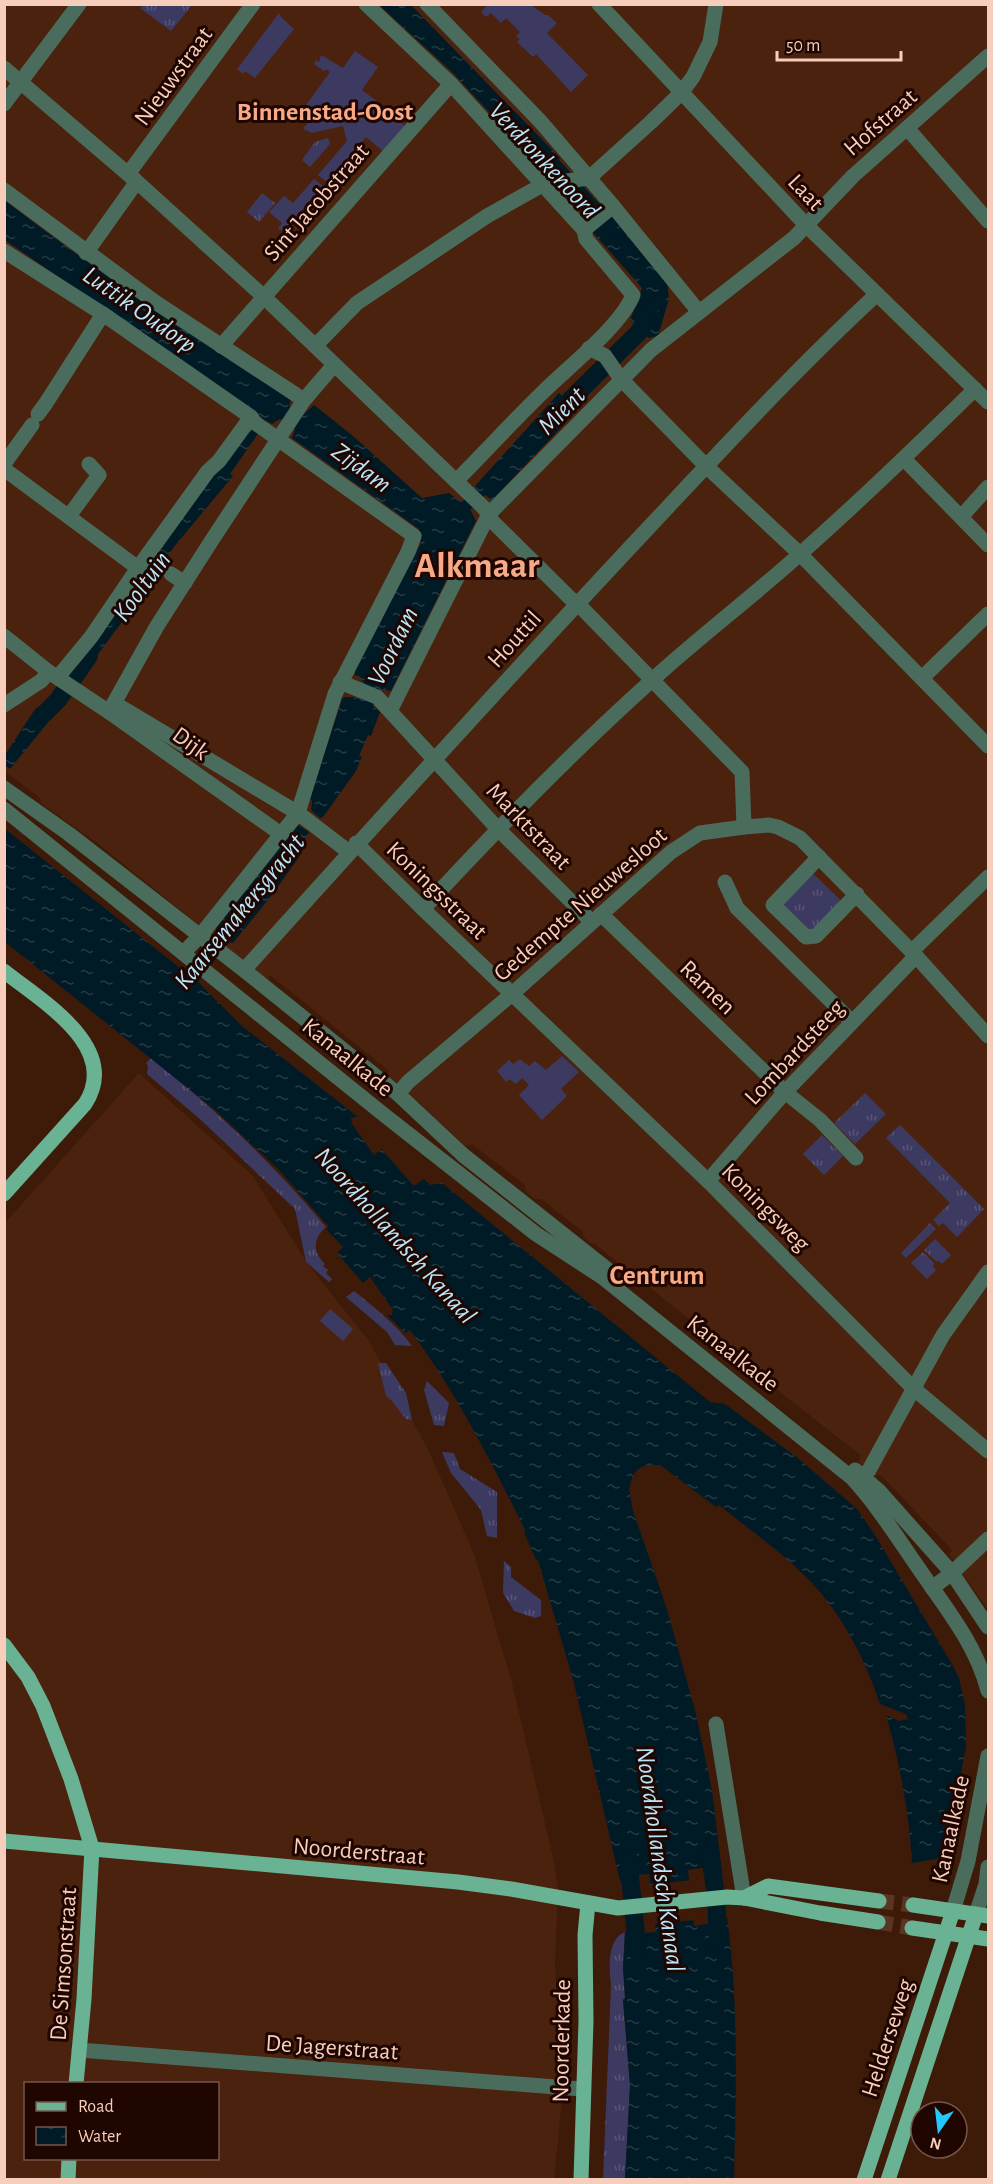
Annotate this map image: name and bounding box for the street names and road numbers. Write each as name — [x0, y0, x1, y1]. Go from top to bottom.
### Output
street label: Nieuwstraat — [130, 23, 218, 130]
street label: Hofstraat — [839, 84, 922, 161]
street label: Sint Jacobstraat — [260, 139, 374, 266]
street label: Laat — [783, 170, 828, 216]
street label: Houttil — [483, 607, 546, 673]
street label: Dijk — [168, 723, 213, 765]
street label: Marktstraat — [482, 779, 575, 875]
street label: Gedempte Nieuwesloot — [490, 823, 672, 986]
street label: Koningsstraat — [382, 837, 491, 944]
street label: Ramen — [675, 956, 740, 1019]
street label: Lombardsteeg — [740, 995, 849, 1110]
street label: Kanaalkade — [297, 1014, 397, 1101]
street label: Koningsweg — [717, 1159, 814, 1257]
street label: Kanaalkade — [682, 1311, 783, 1397]
street label: Kanaalkade — [928, 1773, 974, 1885]
street label: Noorderstraat — [292, 1834, 426, 1870]
street label: De Simsonstraat — [47, 1886, 81, 2042]
street label: Helderseweg — [858, 1976, 918, 2100]
street label: Noorderkade — [549, 1979, 575, 2103]
street label: De Jagerstraat — [265, 2031, 399, 2065]

